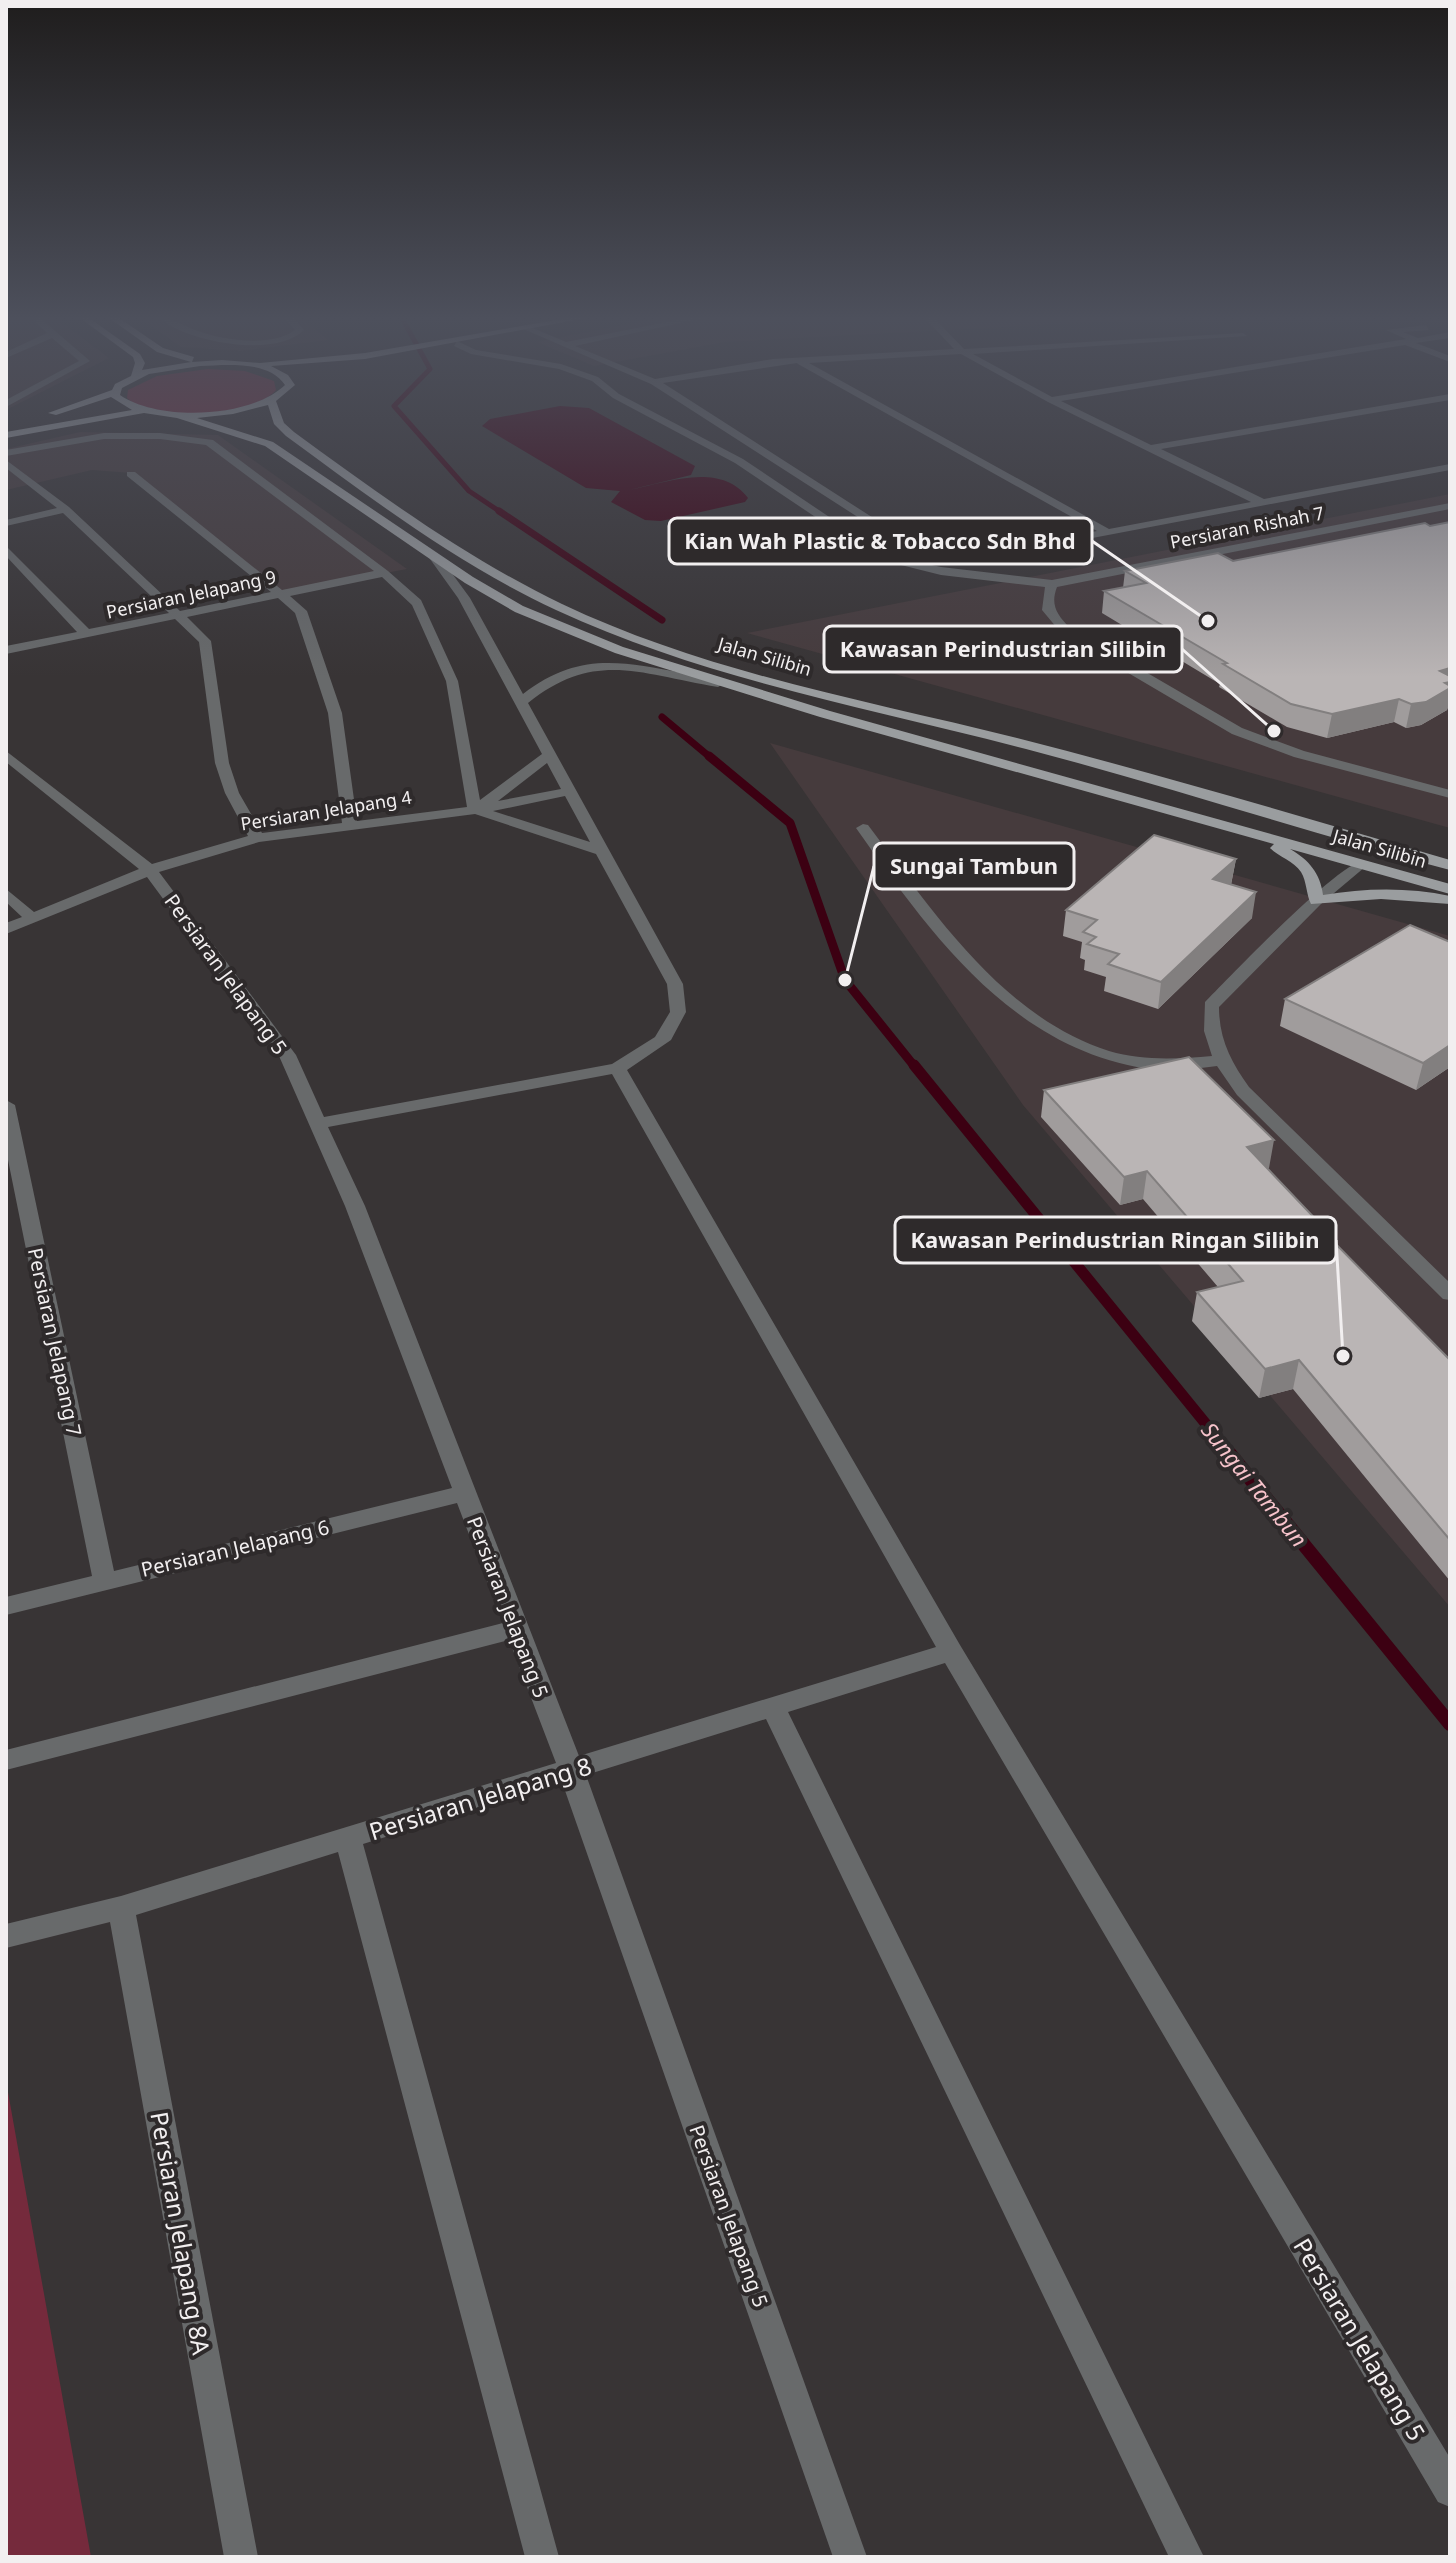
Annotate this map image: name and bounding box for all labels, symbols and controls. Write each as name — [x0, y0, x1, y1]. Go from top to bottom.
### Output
street label: Persiaran Rishah 7 — [1168, 500, 1326, 554]
callout: Kian Wah Plastic & Tobacco Sdn Bhd — [669, 518, 1092, 564]
text: Kian Wah Plastic & Tobacco Sdn Bhd — [684, 525, 1076, 555]
street label: Persiaran Jelapang 9 — [104, 564, 278, 624]
callout: Kawasan Perindustrian Silibin — [824, 626, 1182, 672]
street label: Jalan Silibin — [714, 631, 815, 681]
text: Kawasan Perindustrian Silibin — [840, 633, 1166, 663]
street label: Persiaran Jelapang 4 — [239, 785, 413, 835]
street label: Jalan Silibin — [1329, 823, 1430, 873]
callout: Sungai Tambun — [874, 843, 1074, 889]
text: Sungai Tambun — [890, 850, 1058, 880]
street label: Persiaran Jelapang 5 — [159, 888, 293, 1060]
callout: Kawasan Perindustrian Ringan Silibin — [895, 1217, 1336, 1263]
text: Kawasan Perindustrian Ringan Silibin — [911, 1224, 1319, 1254]
street label: Persiaran Jelapang 7 — [22, 1245, 88, 1439]
water label: Sungai Tambun — [1195, 1415, 1315, 1553]
street label: Persiaran Jelapang 5 — [461, 1512, 555, 1702]
street label: Persiaran Jelapang 6 — [138, 1513, 332, 1583]
street label: Persiaran Jelapang 8 — [365, 1749, 595, 1847]
street label: Persiaran Jelapang 8A — [143, 2109, 219, 2358]
street label: Persiaran Jelapang 5 — [683, 2121, 775, 2311]
street label: Persiaran Jelapang 5 — [1286, 2232, 1434, 2446]

